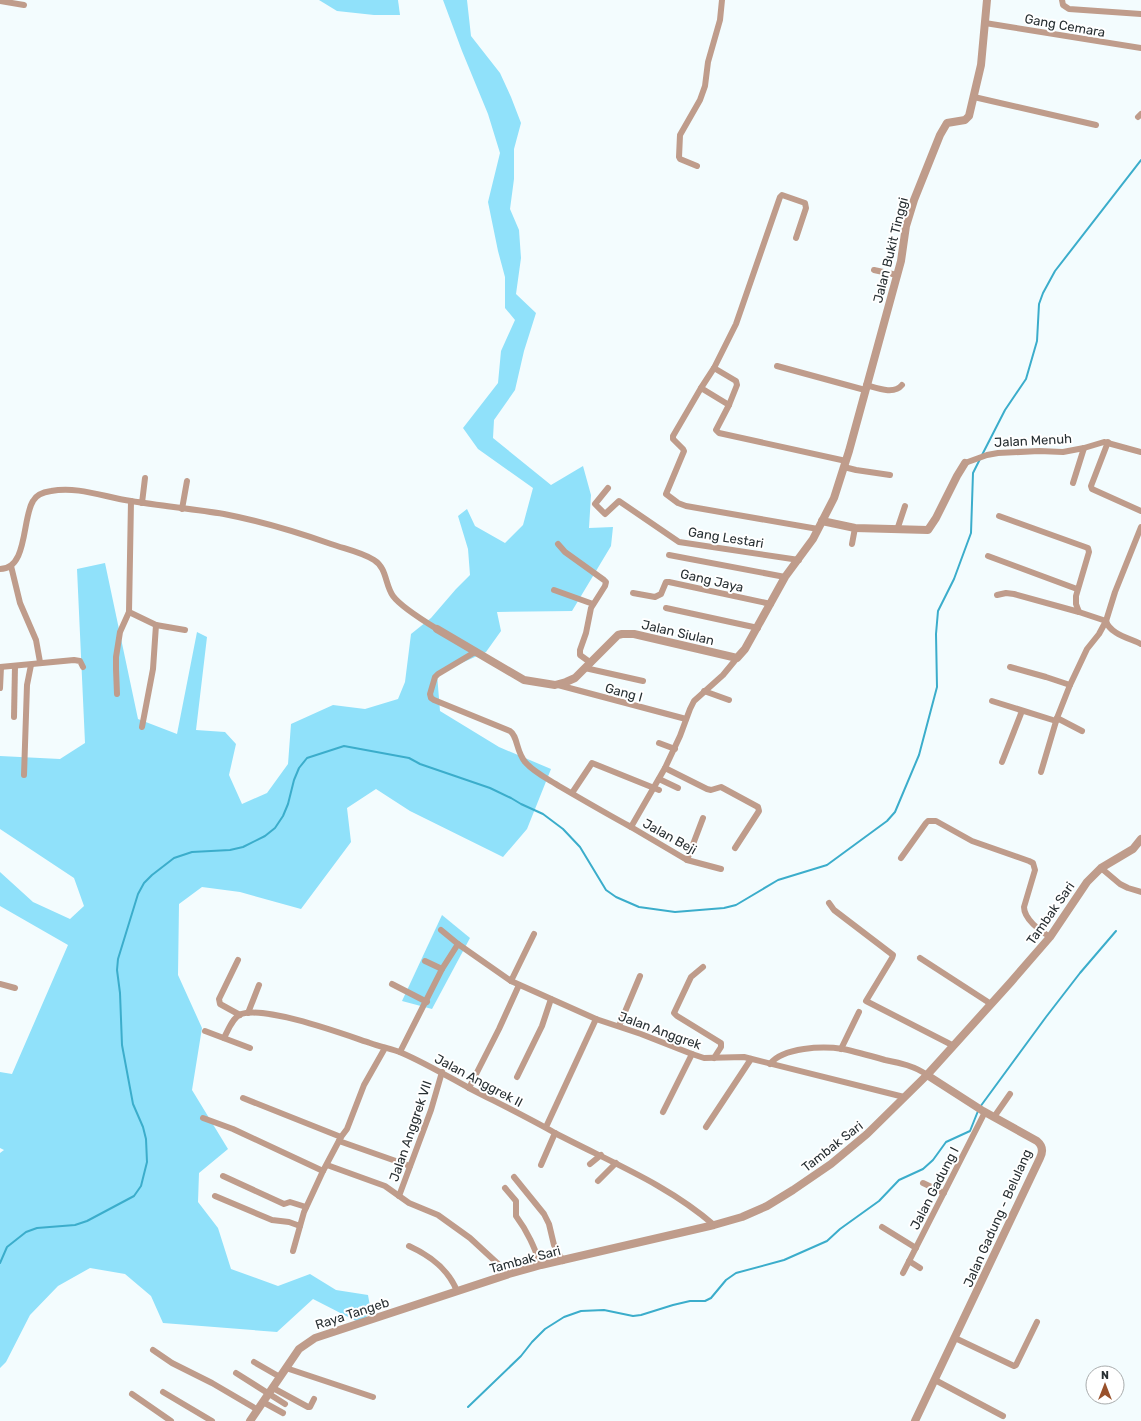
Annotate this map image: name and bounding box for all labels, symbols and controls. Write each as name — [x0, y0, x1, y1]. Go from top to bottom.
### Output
street label: Gang Cemara — [1023, 11, 1106, 41]
street label: Jalan Bukit Tinggi — [870, 196, 912, 305]
street label: Jalan Menuh — [994, 431, 1072, 450]
street label: Gang Lestari — [687, 524, 765, 552]
street label: Gang Jaya — [679, 566, 745, 596]
street label: Jalan Siulan — [640, 617, 716, 648]
street label: Gang I — [603, 680, 644, 706]
street label: Jalan Beji — [640, 816, 699, 857]
street label: Tambak Sari — [1023, 879, 1078, 948]
street label: Jalan Anggrek — [616, 1008, 704, 1053]
street label: Jalan Anggrek II — [432, 1051, 525, 1111]
street label: Jalan Anggrek VII — [386, 1079, 436, 1184]
street label: Tambak Sari — [799, 1118, 866, 1175]
street label: Jalan Gadung I — [907, 1144, 963, 1233]
street label: Jalan Gadung - Belulang — [960, 1147, 1036, 1290]
street label: Tambak Sari — [488, 1243, 562, 1276]
street label: Raya Tangeb — [313, 1294, 391, 1333]
north arrow — [1085, 1365, 1125, 1405]
text: N — [1101, 1369, 1109, 1382]

